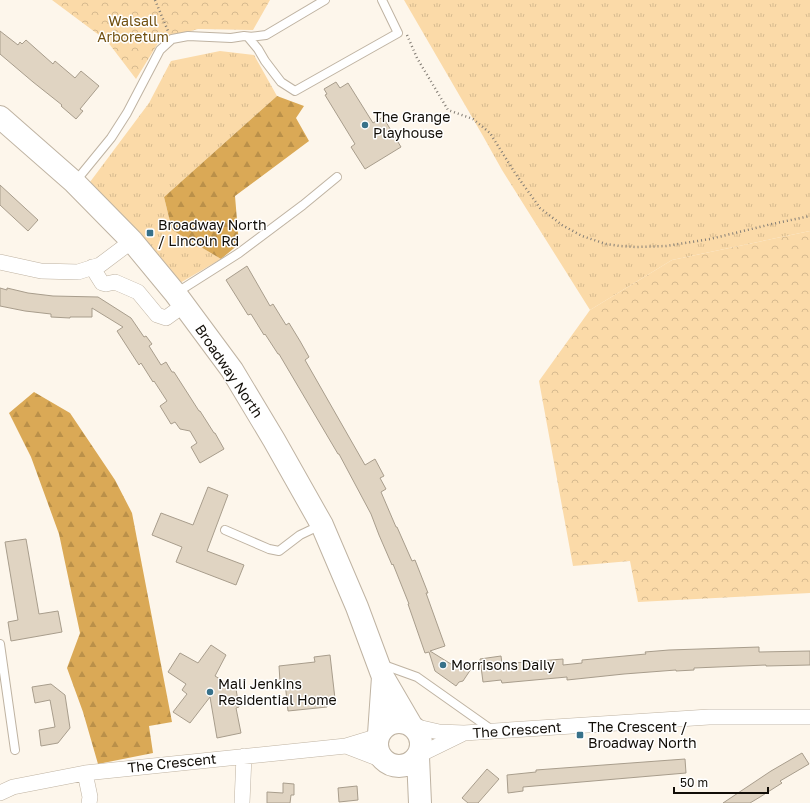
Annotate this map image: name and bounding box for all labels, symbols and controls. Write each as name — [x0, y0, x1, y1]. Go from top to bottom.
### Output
park label: Walsall Arboretum — [97, 12, 169, 45]
place label: The Grange Playhouse — [373, 108, 450, 141]
marker: The Grange Playhouse — [360, 120, 370, 130]
place label: Broadway North / Lincoln Rd — [158, 216, 267, 249]
marker: Broadway North / Lincoln Rd — [145, 228, 155, 238]
street label: Broadway North — [192, 321, 267, 421]
place label: Morrisons Daily — [451, 656, 555, 673]
marker: Morrisons Daily — [438, 660, 448, 670]
place label: Mali Jenkins Residential Home — [218, 675, 337, 708]
marker: Mali Jenkins Residential Home — [205, 687, 215, 697]
street label: The Crescent — [472, 718, 562, 741]
place label: The Crescent / Broadway North — [588, 718, 697, 751]
marker: The Crescent / Broadway North — [575, 730, 585, 740]
street label: The Crescent — [127, 749, 217, 776]
scale bar — [674, 769, 768, 795]
text: 50 m — [680, 775, 708, 790]

